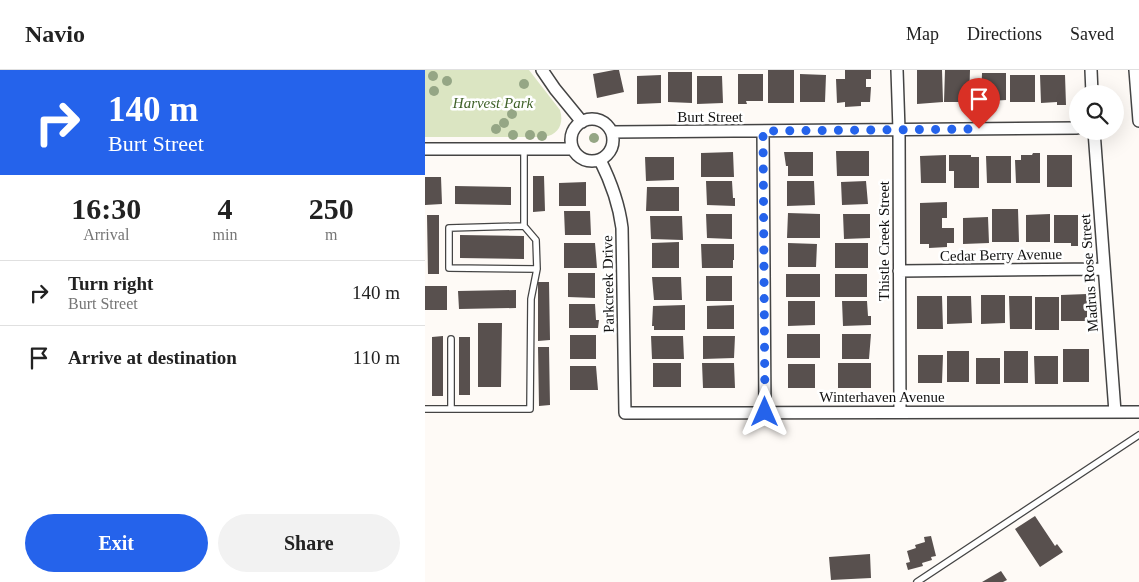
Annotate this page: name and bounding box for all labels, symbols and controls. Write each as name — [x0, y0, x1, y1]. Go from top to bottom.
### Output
text: Navio — [25, 21, 85, 47]
text: Map — [906, 24, 939, 44]
text: Directions — [967, 24, 1042, 44]
text: Saved — [1070, 24, 1114, 44]
pin — [958, 78, 1000, 129]
icon: arrive — [965, 85, 993, 113]
map controls — [1069, 85, 1124, 140]
button: search — [1069, 85, 1124, 140]
icon: right — [25, 90, 90, 155]
text: 140 m — [108, 90, 198, 129]
park label: Harvest Park — [452, 95, 534, 111]
street label: Burt Street — [677, 109, 744, 125]
text: Burt Street — [108, 131, 204, 156]
street label: Thistle Creek Street — [876, 180, 892, 301]
text: 16:30 — [71, 192, 141, 225]
text: 4 — [217, 192, 232, 225]
text: 250 — [309, 192, 354, 225]
street label: Madrus Rose Street — [1077, 213, 1101, 333]
text: Arrival — [83, 226, 129, 243]
text: min — [213, 226, 237, 243]
text: m — [325, 226, 337, 243]
street label: Parkcreek Drive — [599, 235, 617, 333]
street label: Cedar Berry Avenue — [940, 246, 1063, 264]
text: Turn right — [68, 273, 153, 294]
icon: right — [25, 279, 53, 307]
text: 140 m — [352, 282, 400, 303]
text: Burt Street — [68, 295, 138, 312]
icon: arrive — [25, 344, 53, 372]
text: Arrive at destination — [68, 347, 237, 368]
text: 110 m — [353, 347, 400, 368]
position arrow — [738, 385, 790, 437]
street label: Winterhaven Avenue — [819, 389, 945, 405]
button: Exit — [25, 514, 208, 572]
button: Share — [218, 514, 400, 572]

